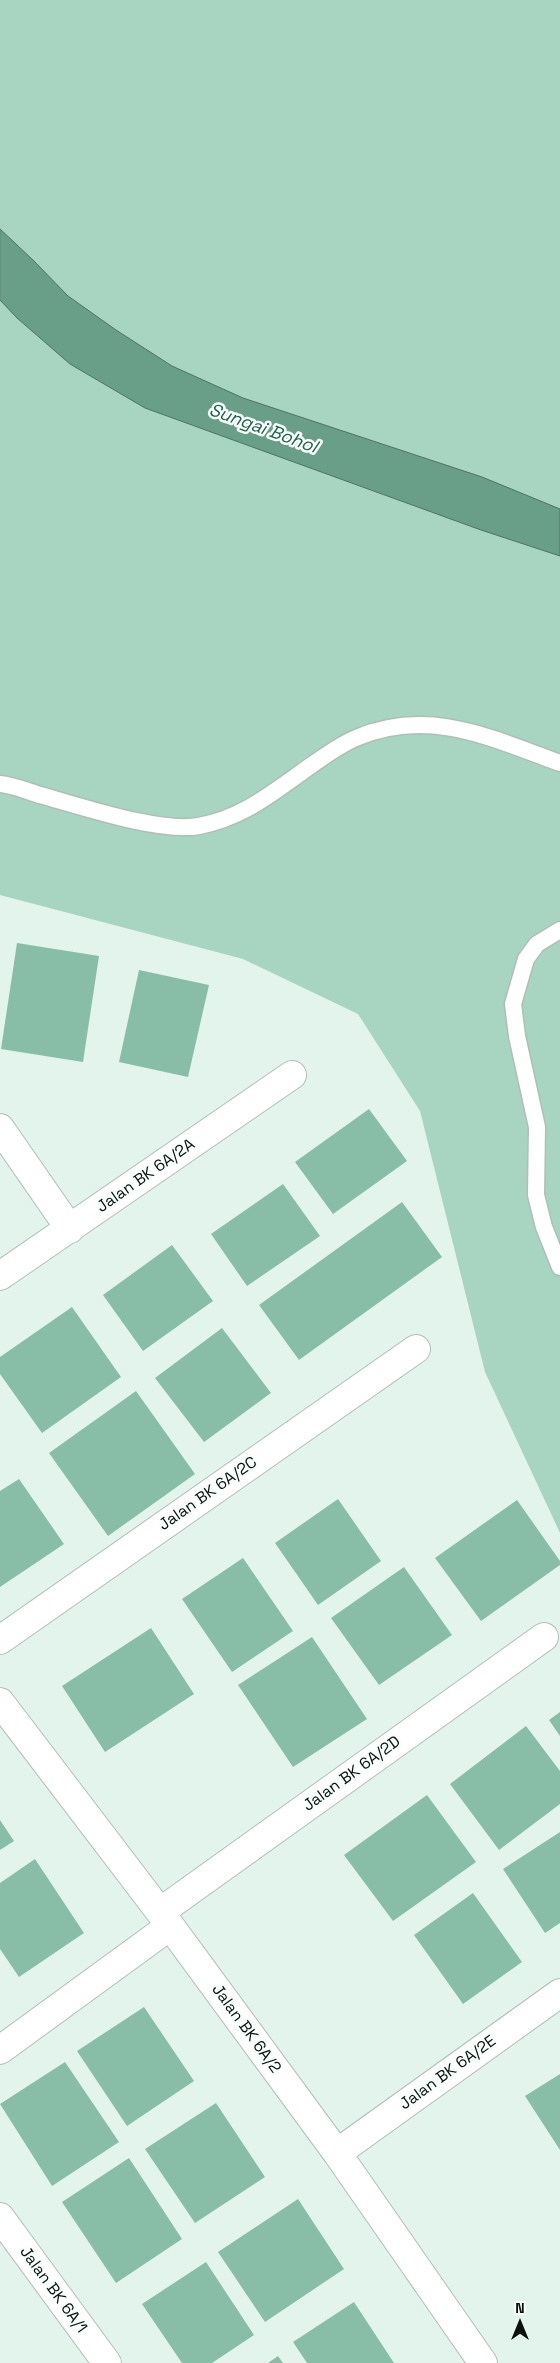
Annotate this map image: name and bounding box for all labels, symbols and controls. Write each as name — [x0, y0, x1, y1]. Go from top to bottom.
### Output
water label: Sungai Bohol — [206, 399, 320, 459]
street label: Jalan BK 6A/2A — [93, 1135, 199, 1217]
street label: Jalan BK 6A/2C — [155, 1453, 261, 1535]
street label: Jalan BK 6A/2D — [300, 1732, 404, 1816]
street label: Jalan BK 6A/2 — [207, 1981, 285, 2077]
street label: Jalan BK 6A/2E — [396, 2032, 500, 2114]
street label: Jalan BK 6A/1 — [15, 2243, 91, 2337]
north arrow — [495, 2298, 545, 2348]
text: N — [515, 2299, 525, 2317]

